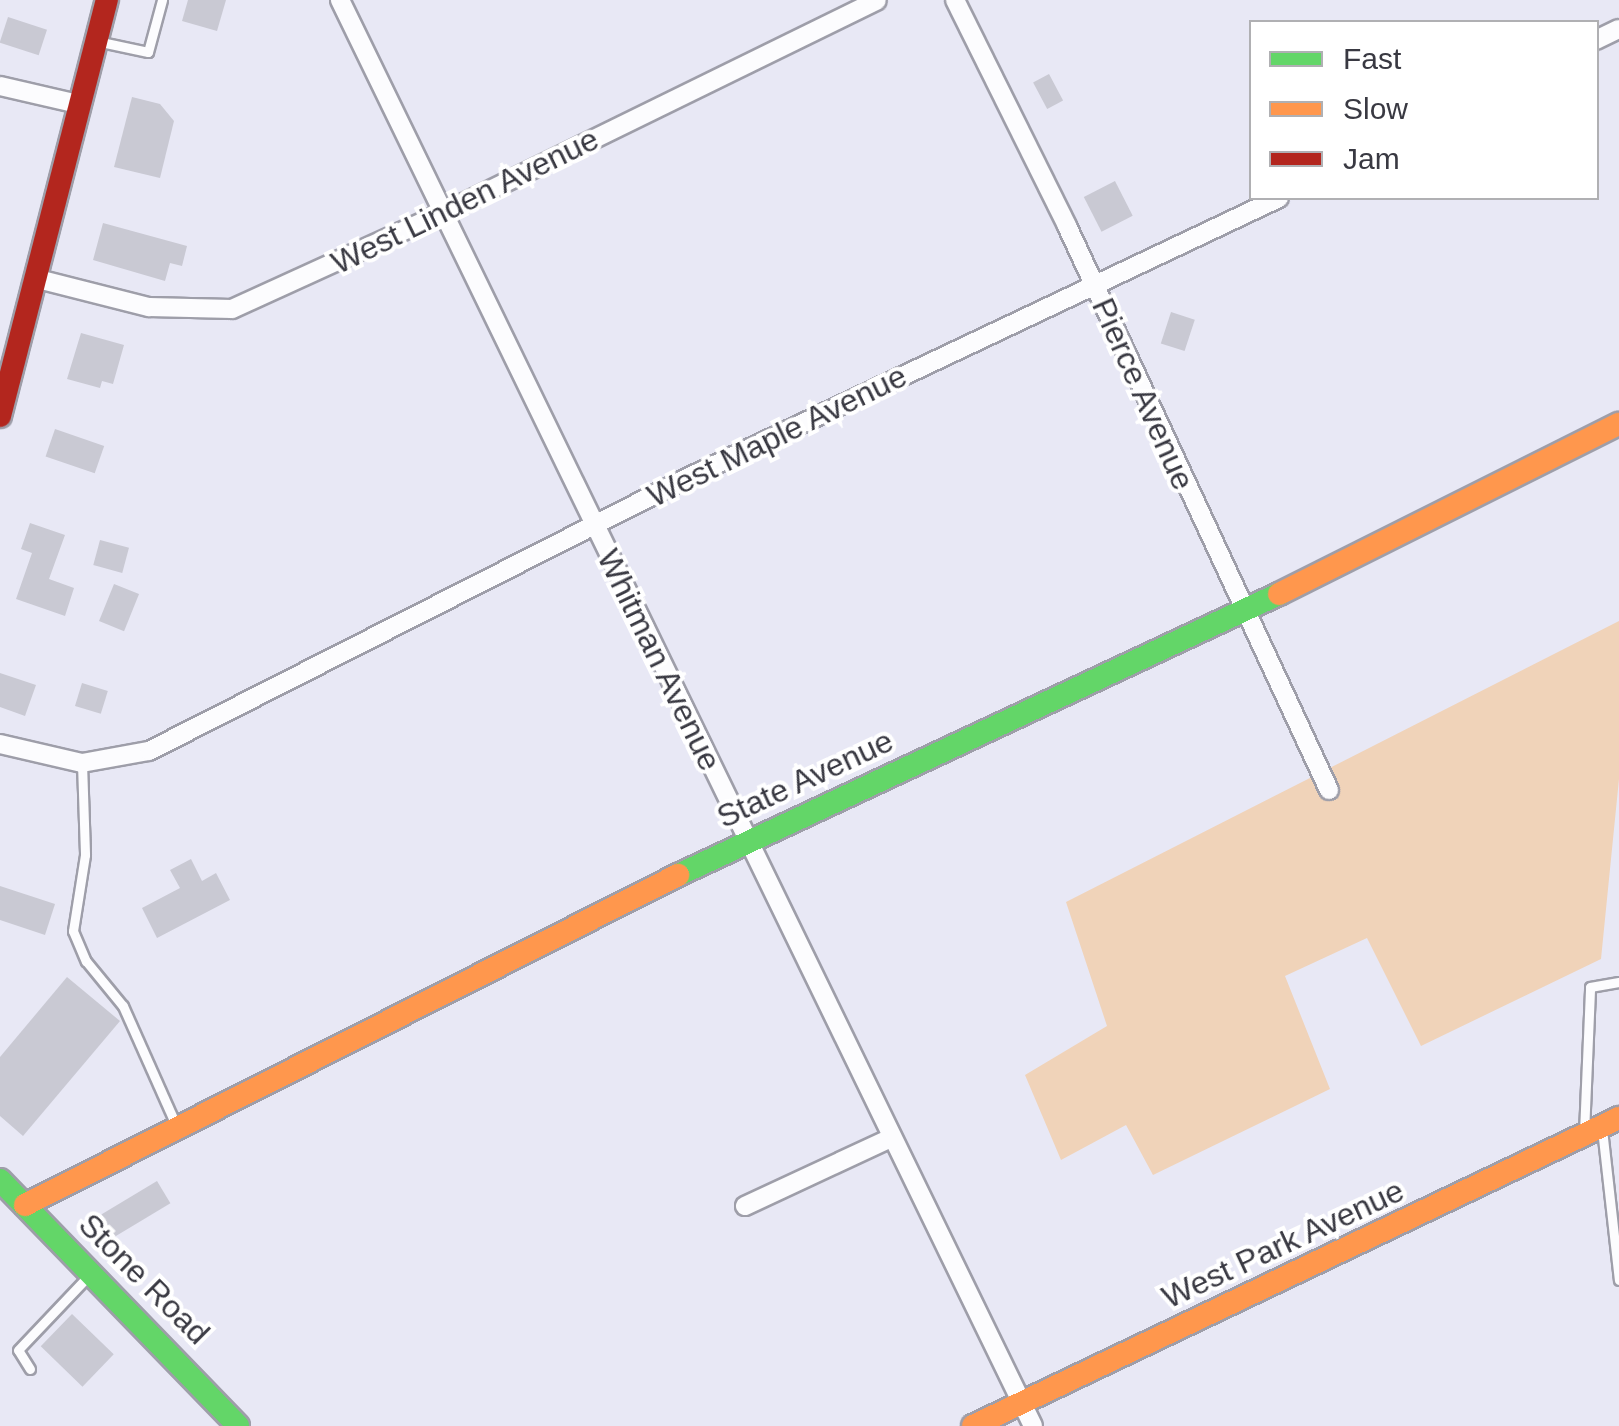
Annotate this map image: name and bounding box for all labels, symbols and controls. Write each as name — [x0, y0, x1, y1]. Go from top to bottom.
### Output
legend — [1249, 20, 1599, 200]
text: Fast — [1343, 42, 1401, 75]
text: Slow — [1343, 92, 1408, 125]
street label: West Linden Avenue — [324, 119, 606, 283]
text: Jam — [1343, 142, 1400, 175]
street label: Pierce Avenue — [1083, 291, 1203, 497]
street label: West Maple Avenue — [640, 356, 914, 516]
street label: Whitman Avenue — [588, 542, 730, 778]
street label: State Avenue — [710, 721, 900, 837]
street label: West Park Avenue — [1155, 1171, 1411, 1317]
street label: Stone Road — [71, 1206, 217, 1352]

